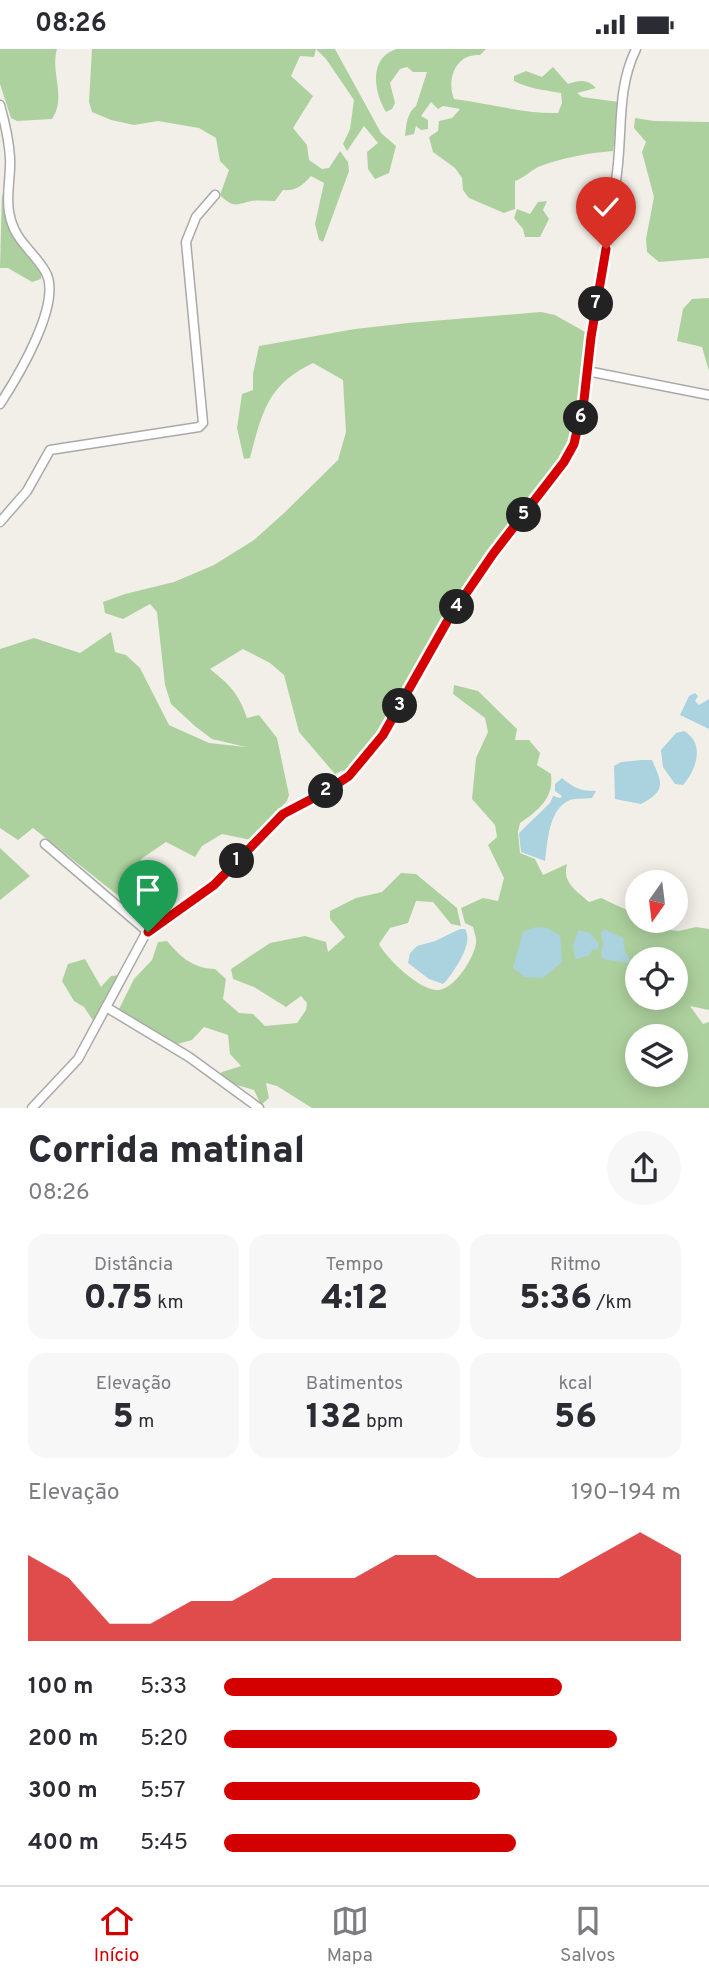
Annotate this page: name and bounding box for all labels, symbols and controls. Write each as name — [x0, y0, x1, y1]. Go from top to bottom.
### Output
text: 08:26 — [35, 8, 107, 41]
pin — [576, 177, 636, 249]
icon: check — [587, 188, 625, 226]
pin: 7 — [578, 287, 614, 321]
text: 7 — [590, 291, 601, 315]
pin: 6 — [564, 401, 598, 435]
text: 6 — [575, 405, 586, 429]
pin: 5 — [506, 497, 542, 533]
text: 5 — [518, 502, 529, 526]
pin: 4 — [440, 589, 475, 625]
text: 4 — [450, 594, 463, 618]
pin: 3 — [382, 689, 418, 723]
text: 3 — [394, 693, 405, 717]
pin: 2 — [308, 773, 344, 809]
text: 2 — [320, 778, 331, 802]
pin: 1 — [219, 843, 254, 879]
text: 1 — [233, 848, 240, 872]
pin — [118, 860, 178, 932]
north arrow — [625, 870, 688, 933]
map controls — [625, 870, 688, 1087]
icon: arrive — [129, 871, 167, 909]
button: locate — [625, 947, 688, 1010]
button: layers — [625, 1024, 688, 1087]
text: Corrida matinal — [28, 1128, 305, 1177]
button: share — [607, 1131, 681, 1205]
text: 08:26 — [28, 1179, 90, 1208]
text: Distância — [94, 1253, 173, 1277]
text: Tempo — [326, 1253, 383, 1277]
text: Ritmo — [550, 1253, 601, 1277]
text: 0.75 — [83, 1277, 153, 1321]
text: 4:12 — [321, 1277, 388, 1321]
text: 5:36 — [519, 1277, 592, 1321]
text: km — [153, 1291, 184, 1315]
text: /km — [592, 1291, 632, 1315]
text: Elevação — [96, 1372, 171, 1396]
text: Batimentos — [306, 1372, 403, 1396]
text: kcal — [559, 1372, 592, 1396]
text: 5 — [113, 1396, 134, 1440]
text: 132 — [306, 1396, 362, 1440]
text: 56 — [554, 1396, 597, 1440]
text: m — [134, 1410, 154, 1434]
text: bpm — [362, 1410, 403, 1434]
text: Elevação — [28, 1479, 120, 1508]
text: 190–194 m — [571, 1479, 681, 1508]
text: 100 m — [28, 1673, 93, 1702]
text: 5:33 — [140, 1673, 187, 1702]
text: 200 m — [28, 1725, 98, 1754]
text: 5:20 — [140, 1725, 188, 1754]
text: 300 m — [28, 1777, 98, 1806]
text: 5:57 — [140, 1777, 186, 1806]
text: 400 m — [28, 1829, 99, 1858]
text: 5:45 — [140, 1829, 188, 1858]
tab: Início — [94, 1902, 139, 1968]
tab: Mapa — [327, 1902, 373, 1968]
tab: Salvos — [560, 1902, 615, 1968]

